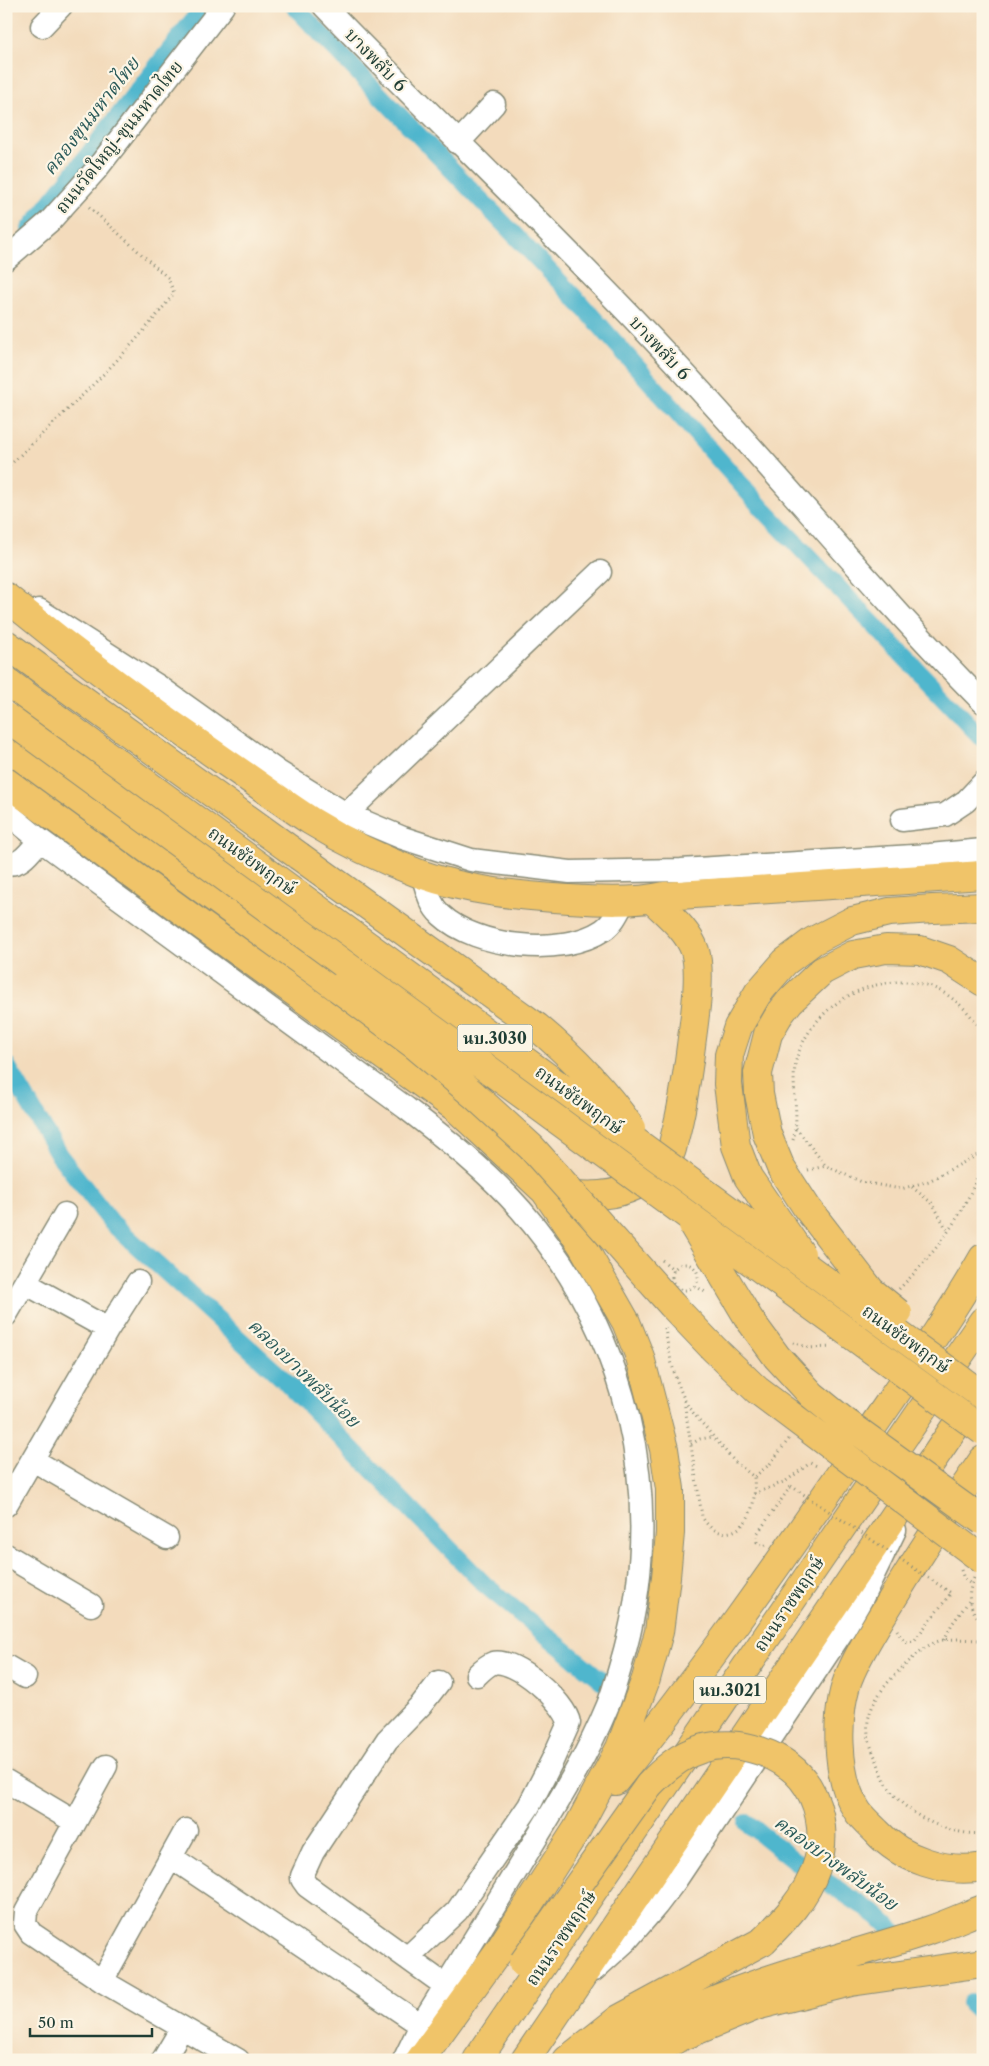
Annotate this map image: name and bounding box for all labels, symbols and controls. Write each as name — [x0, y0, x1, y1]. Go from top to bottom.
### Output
street label: บางพลับ 6 — [340, 24, 412, 96]
water label: คลองขุนมหาดไทย — [36, 50, 146, 180]
street label: ถนนวัดใหญ่-ขุนมหาดไทย — [50, 55, 188, 219]
street label: บางพลับ 6 — [625, 311, 695, 385]
street label: ถนนชัยพฤกษ์ — [204, 822, 301, 901]
road number: นบ.3030 — [458, 1024, 532, 1052]
street label: ถนนชัยพฤกษ์ — [531, 1061, 628, 1140]
street label: ถนนชัยพฤกษ์ — [858, 1300, 955, 1379]
water label: คลองบางพลับน้อย — [243, 1314, 366, 1433]
street label: ถนนราชพฤกษ์ — [749, 1552, 829, 1656]
road number: นบ.3021 — [694, 1676, 766, 1704]
water label: คลองบางพลับน้อย — [770, 1811, 903, 1916]
street label: ถนนราชพฤกษ์ — [521, 1886, 601, 1990]
scale bar — [30, 2006, 152, 2038]
text: 50 m — [38, 2013, 74, 2032]

